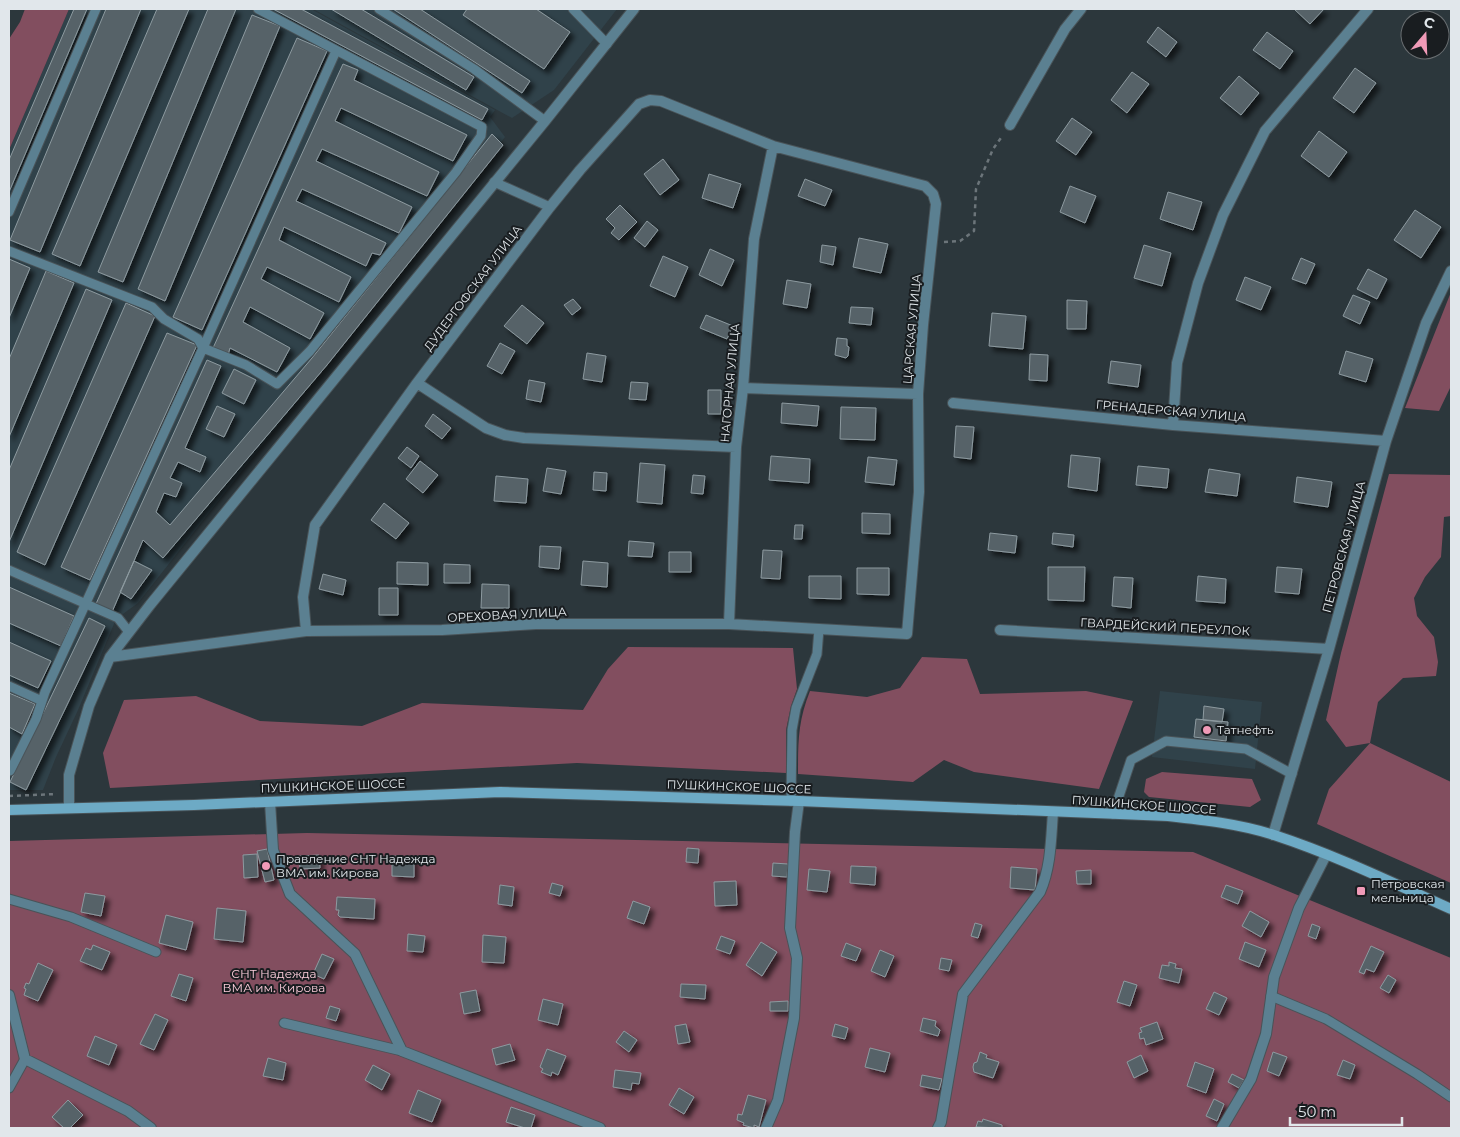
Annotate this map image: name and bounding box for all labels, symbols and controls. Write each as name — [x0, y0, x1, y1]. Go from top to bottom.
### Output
north arrow — [1400, 10, 1450, 60]
text: С — [1421, 13, 1437, 33]
street label: ДУДЕРГОФСКАЯ УЛИЦА — [420, 222, 525, 353]
street label: ЦАРСКАЯ УЛИЦА — [899, 273, 924, 385]
street label: НАГОРНАЯ УЛИЦА — [717, 323, 742, 443]
street label: ГРЕНАДЕРСКАЯ УЛИЦА — [1095, 396, 1247, 425]
street label: ПЕТРОВСКАЯ УЛИЦА — [1319, 479, 1368, 614]
street label: ОРЕХОВАЯ УЛИЦА — [447, 604, 567, 625]
street label: ГВАРДЕЙСКИЙ ПЕРЕУЛОК — [1080, 615, 1251, 638]
place label: Татнефть — [1217, 722, 1274, 737]
marker: Татнефть — [1201, 724, 1213, 736]
street label: ПУШКИНСКОЕ ШОССЕ — [260, 775, 406, 796]
street label: ПУШКИНСКОЕ ШОССЕ — [666, 776, 812, 797]
street label: ПУШКИНСКОЕ ШОССЕ — [1071, 792, 1217, 817]
place label: Правление СНТ Надежда ВМА им. Кирова — [276, 851, 436, 880]
marker: Правление СНТ Надежда ВМА им. Кирова — [260, 860, 272, 872]
place label: Петровская мельница — [1371, 876, 1445, 905]
marker: Петровская мельница — [1355, 885, 1367, 897]
park label: СНТ Надежда ВМА им. Кирова — [223, 966, 325, 995]
scale bar — [1290, 1094, 1402, 1126]
text: 50 m — [1298, 1102, 1336, 1121]

